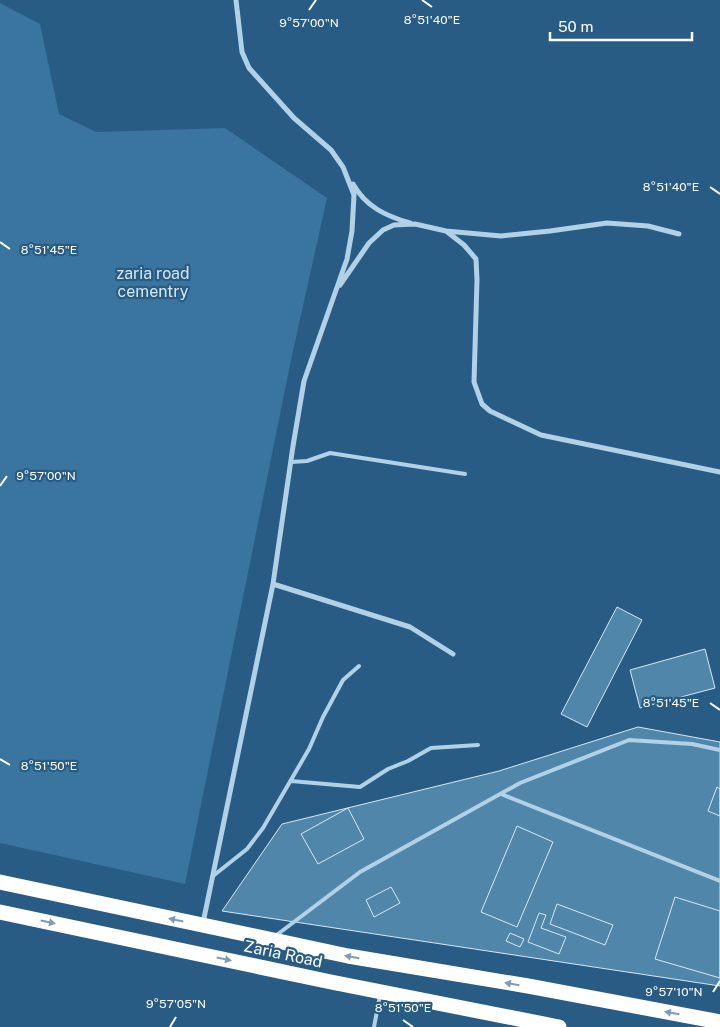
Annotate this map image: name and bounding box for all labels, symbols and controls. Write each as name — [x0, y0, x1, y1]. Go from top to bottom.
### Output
scale bar — [550, 10, 692, 42]
text: 8°51'40"E — [404, 13, 460, 27]
text: 9°57'00"N — [279, 16, 339, 30]
text: 50 m — [558, 18, 593, 35]
text: 8°51'40"E — [643, 180, 699, 194]
text: 8°51'45"E — [21, 243, 77, 257]
park label: zaria road cementry — [116, 264, 190, 301]
text: 9°57'00"N — [16, 469, 76, 483]
text: 8°51'45"E — [643, 696, 699, 710]
text: 8°51'50"E — [21, 759, 77, 773]
one-way arrow — [167, 915, 183, 923]
one-way arrow — [40, 918, 55, 926]
street label: Zaria Road — [242, 936, 324, 972]
one-way arrow — [344, 952, 360, 960]
one-way arrow — [216, 956, 232, 964]
one-way arrow — [504, 979, 520, 987]
text: 9°57'10"N — [645, 985, 703, 999]
text: 9°57'05"N — [146, 997, 206, 1011]
text: 8°51'50"E — [375, 1001, 431, 1015]
one-way arrow — [664, 1008, 680, 1016]

